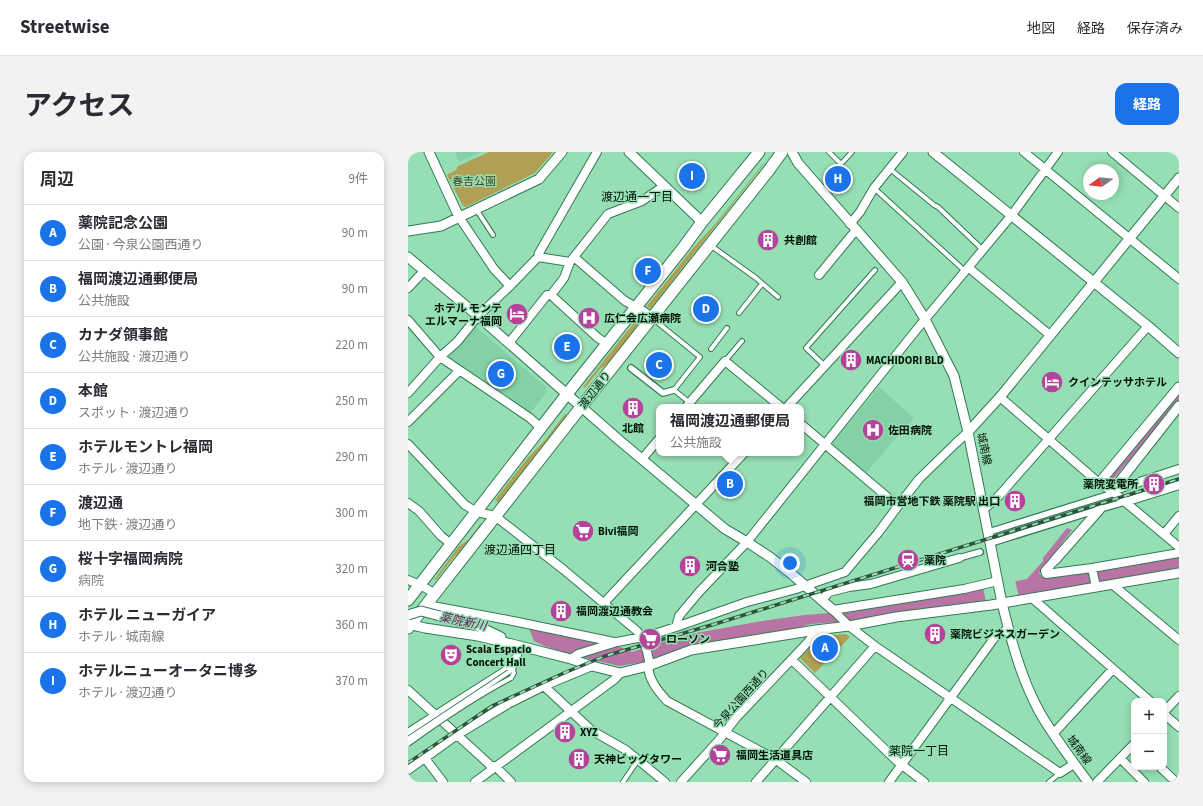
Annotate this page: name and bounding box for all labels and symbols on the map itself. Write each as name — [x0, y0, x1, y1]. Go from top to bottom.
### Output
pin: I — [679, 161, 705, 191]
pin: H — [825, 164, 851, 194]
north arrow — [1083, 164, 1119, 200]
park label: 春吉公園 — [452, 174, 496, 189]
district label: 渡辺通一丁目 — [601, 189, 673, 206]
building icon: 共創館 — [755, 227, 781, 253]
place label: 共創館 — [784, 233, 817, 248]
pin: F — [635, 256, 661, 286]
pin: D — [693, 294, 719, 324]
place label: ホテル モンテ エルマーナ福岡 — [425, 301, 502, 329]
hotel icon: ホテル モンテ エルマーナ福岡 — [504, 301, 530, 327]
hospital icon: 広仁会広瀬病院 — [576, 305, 602, 331]
place label: 広仁会広瀬病院 — [604, 311, 681, 326]
pin: E — [554, 332, 580, 362]
building icon: MACHIDORI BLD — [838, 347, 864, 373]
pin: C — [646, 350, 672, 380]
place label: MACHIDORI BLD — [866, 353, 944, 368]
pin: G — [488, 359, 514, 389]
street label: 渡辺通り — [576, 368, 614, 412]
hotel icon: クインテッサホテル — [1039, 369, 1065, 395]
place label: クインテッサホテル — [1068, 375, 1167, 390]
building icon: 北館 — [620, 395, 646, 421]
hospital icon: 佐田病院 — [860, 417, 886, 443]
place label: 北館 — [622, 421, 644, 436]
place label: 佐田病院 — [888, 423, 932, 438]
street label: 城南線 — [973, 431, 995, 467]
pin: B — [717, 469, 743, 499]
building icon: 薬院変電所 — [1141, 471, 1167, 497]
place label: 薬院変電所 — [1083, 477, 1138, 492]
building icon: 福岡市営地下鉄 薬院駅 出口 — [1002, 488, 1028, 514]
place label: 福岡市営地下鉄 薬院駅 出口 — [864, 494, 1000, 509]
supermarket icon: Bivi福岡 — [570, 518, 596, 544]
place label: Bivi福岡 — [598, 524, 638, 539]
district label: 渡辺通四丁目 — [484, 542, 556, 559]
station icon: 薬院 — [895, 547, 921, 573]
building icon: 河合塾 — [677, 553, 703, 579]
your location — [780, 553, 800, 573]
place label: 薬院 — [924, 553, 946, 568]
place label: 河合塾 — [706, 559, 739, 574]
building icon: 福岡渡辺通教会 — [548, 598, 574, 624]
place label: 福岡渡辺通教会 — [576, 604, 653, 619]
water label: 薬院新川 — [438, 609, 490, 635]
building icon: 薬院ビジネスガーデン — [922, 621, 948, 647]
supermarket icon: ローソン — [637, 626, 663, 652]
place label: 薬院ビジネスガーデン — [950, 627, 1060, 642]
place label: ローソン — [666, 632, 710, 647]
pin: A — [812, 633, 838, 663]
theatre icon: Scala Espacio Concert Hall — [438, 642, 464, 668]
place label: Scala Espacio Concert Hall — [466, 642, 531, 670]
street label: 今泉公園西通り — [710, 665, 772, 733]
building icon: XYZ — [552, 719, 578, 745]
place label: XYZ — [580, 725, 598, 740]
street label: 城南線 — [1063, 732, 1095, 768]
supermarket icon: 福岡生活道具店 — [707, 742, 733, 768]
district label: 薬院一丁目 — [889, 743, 949, 760]
building icon: 天神ビッグタワー — [566, 746, 592, 772]
place label: 福岡生活道具店 — [736, 748, 813, 763]
place label: 天神ビッグタワー — [594, 752, 682, 767]

